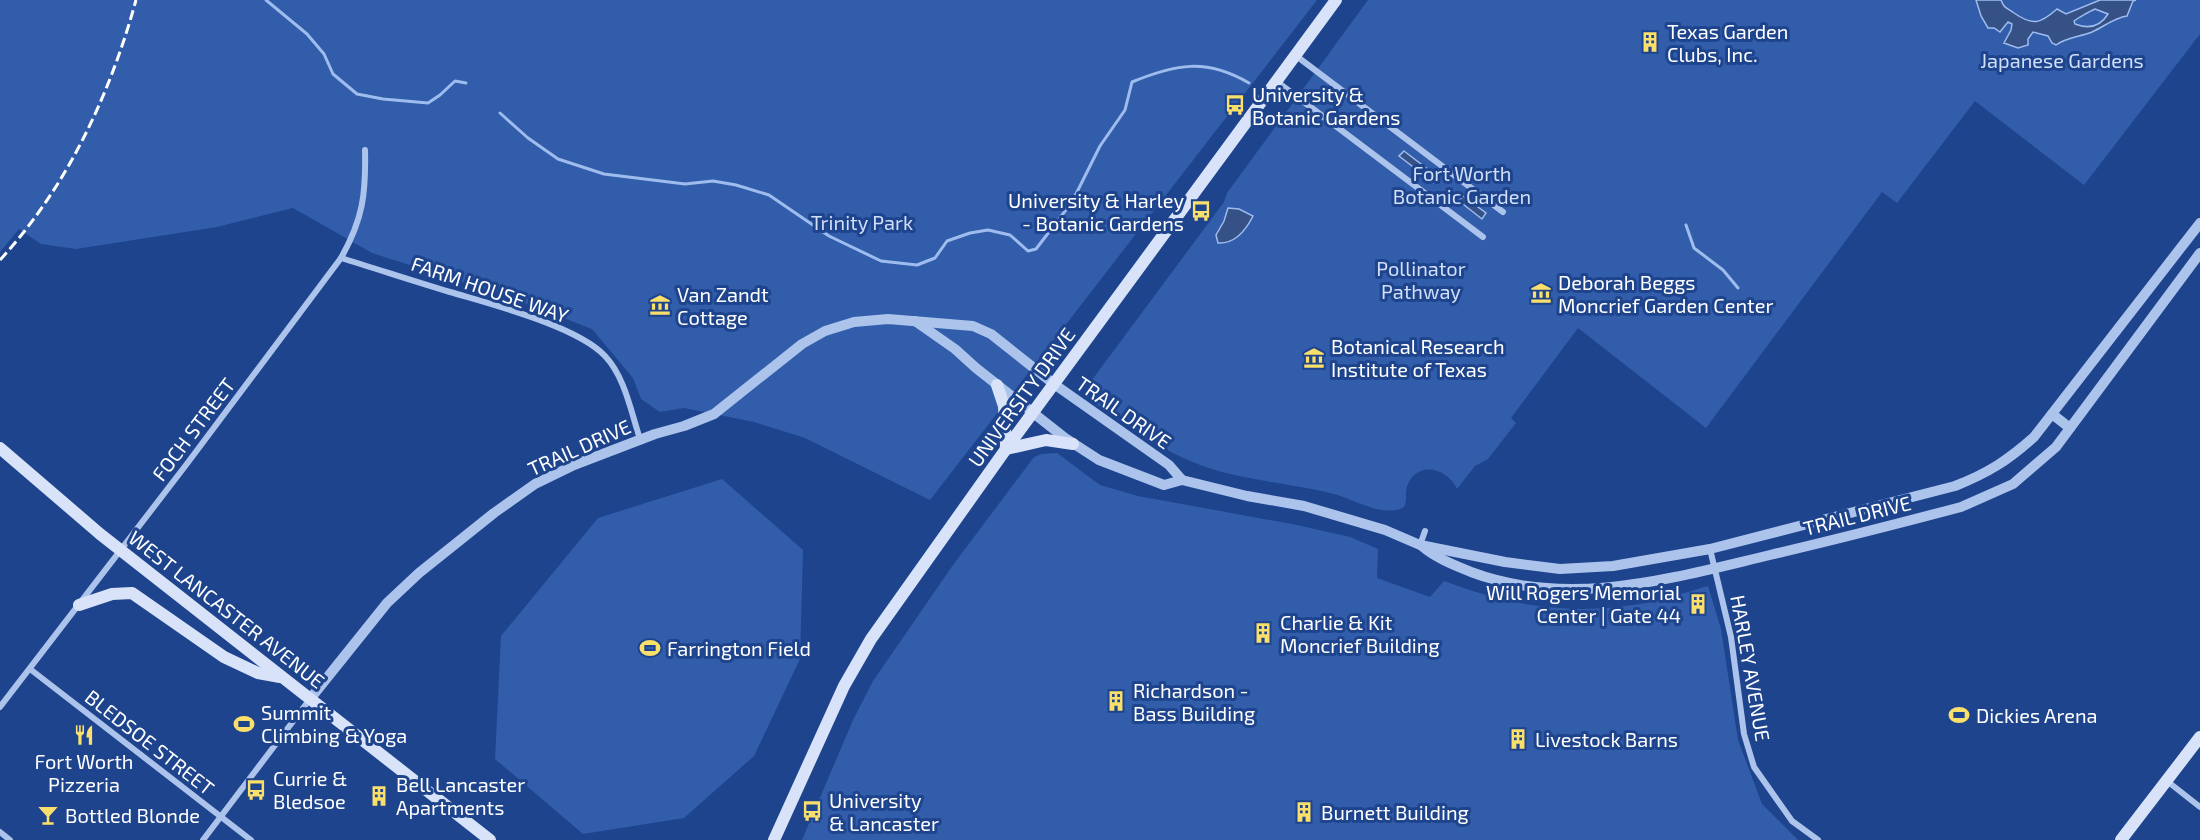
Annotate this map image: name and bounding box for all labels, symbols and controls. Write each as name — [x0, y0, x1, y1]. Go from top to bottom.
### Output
place label: Texas Garden Clubs, Inc. — [1667, 19, 1788, 66]
building icon: Texas Garden Clubs, Inc. — [1638, 30, 1662, 54]
park label: Japanese Gardens — [1980, 48, 2144, 72]
place label: University & Botanic Gardens — [1252, 82, 1401, 129]
bus stop icon: University & Botanic Gardens — [1223, 93, 1247, 117]
park label: Fort Worth Botanic Garden — [1393, 161, 1531, 208]
place label: University & Harley - Botanic Gardens — [1008, 188, 1184, 235]
bus stop icon: University & Harley - Botanic Gardens — [1189, 199, 1213, 223]
park label: Trinity Park — [811, 210, 913, 234]
street label: FARM HOUSE WAY — [408, 251, 572, 327]
park label: Pollinator Pathway — [1376, 256, 1466, 303]
place label: Deborah Beggs Moncrief Garden Center — [1558, 270, 1773, 317]
museum icon: Deborah Beggs Moncrief Garden Center — [1529, 281, 1553, 305]
place label: Van Zandt Cottage — [677, 282, 769, 329]
museum icon: Van Zandt Cottage — [648, 293, 672, 317]
street label: UNIVERSITY DRIVE — [962, 323, 1080, 471]
place label: Botanical Research Institute of Texas — [1331, 334, 1505, 381]
museum icon: Botanical Research Institute of Texas — [1302, 346, 1326, 370]
street label: TRAIL DRIVE — [1072, 371, 1176, 453]
street label: FOCH STREET — [147, 373, 240, 485]
street label: TRAIL DRIVE — [524, 414, 634, 480]
street label: TRAIL DRIVE — [1801, 490, 1913, 540]
street label: WEST LANCASTER AVENUE — [124, 525, 330, 693]
place label: Will Rogers Memorial Center | Gate 44 — [1486, 580, 1681, 627]
building icon: Will Rogers Memorial Center | Gate 44 — [1686, 592, 1710, 616]
street label: HARLEY AVENUE — [1726, 593, 1776, 743]
place label: Charlie & Kit Moncrief Building — [1280, 610, 1440, 657]
building icon: Charlie & Kit Moncrief Building — [1251, 621, 1275, 645]
sports icon: Farrington Field — [638, 636, 662, 660]
place label: Farrington Field — [667, 636, 811, 660]
place label: Richardson - Bass Building — [1133, 678, 1255, 725]
street label: BLEDSOE STREET — [81, 684, 219, 800]
building icon: Richardson - Bass Building — [1104, 689, 1128, 713]
place label: Summit Climbing & Yoga — [261, 700, 407, 747]
sports icon: Dickies Arena — [1947, 703, 1971, 727]
place label: Dickies Arena — [1976, 703, 2098, 727]
sports icon: Summit Climbing & Yoga — [232, 712, 256, 736]
restaurant icon: Fort Worth Pizzeria — [72, 723, 96, 747]
building icon: Livestock Barns — [1506, 727, 1530, 751]
place label: Livestock Barns — [1535, 727, 1678, 751]
place label: Fort Worth Pizzeria — [35, 749, 133, 796]
place label: Currie & Bledsoe — [273, 766, 347, 813]
place label: Bell Lancaster Apartments — [396, 772, 525, 819]
bus stop icon: Currie & Bledsoe — [244, 778, 268, 802]
building icon: Bell Lancaster Apartments — [367, 784, 391, 808]
place label: University & Lancaster — [829, 788, 939, 835]
bus stop icon: University & Lancaster — [800, 799, 824, 823]
building icon: Burnett Building — [1292, 800, 1316, 824]
place label: Burnett Building — [1321, 800, 1469, 824]
bar icon: Bottled Blonde — [36, 803, 60, 827]
place label: Bottled Blonde — [65, 803, 200, 827]

